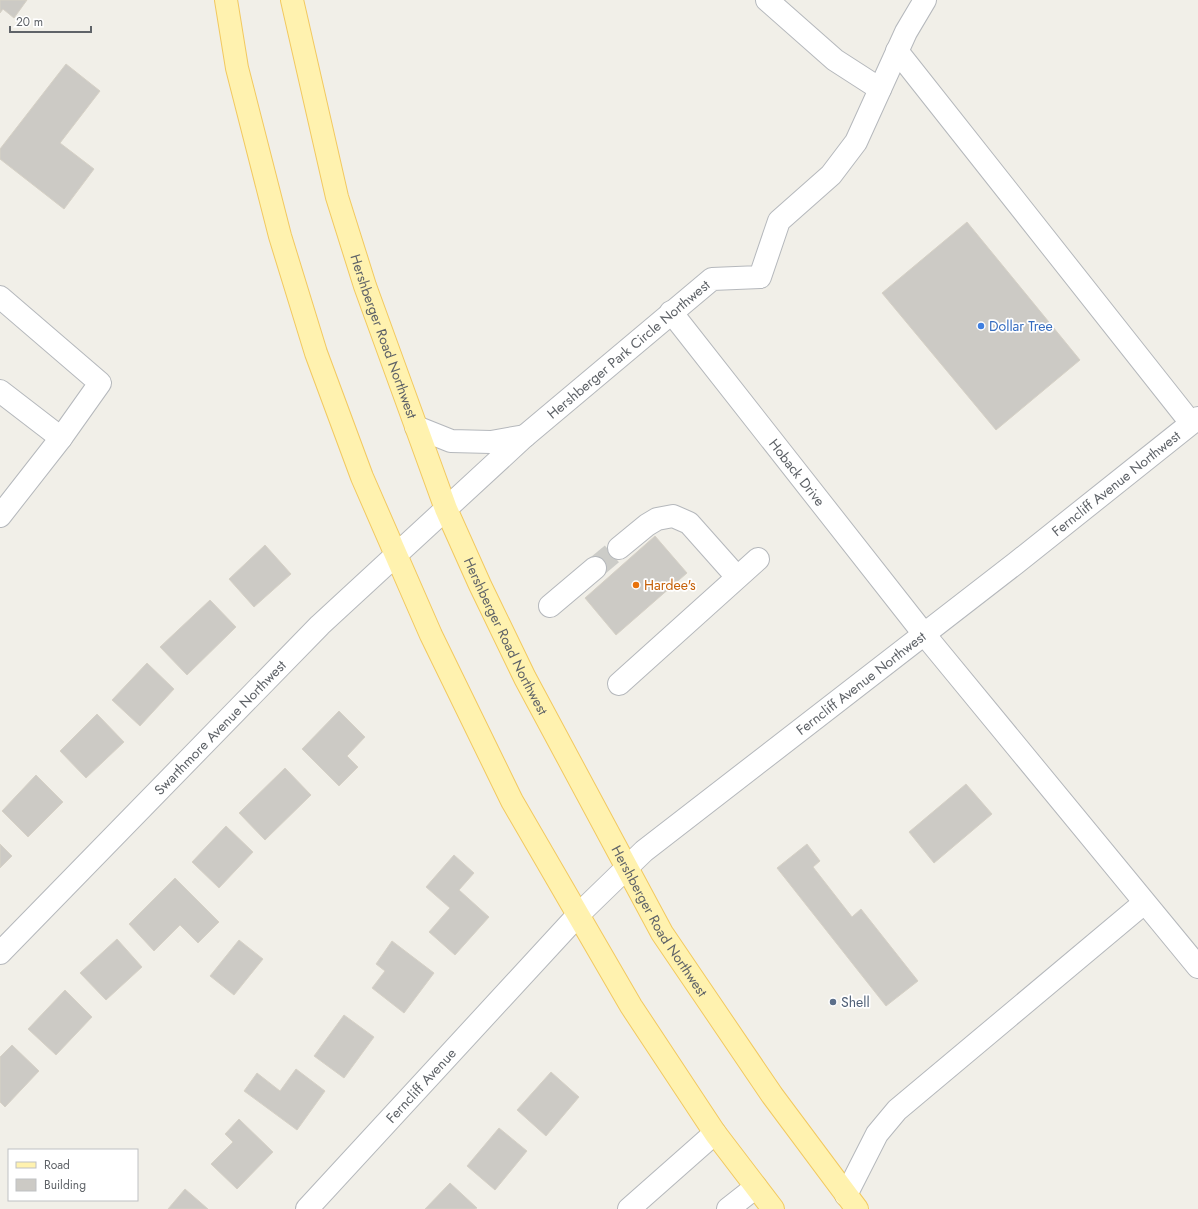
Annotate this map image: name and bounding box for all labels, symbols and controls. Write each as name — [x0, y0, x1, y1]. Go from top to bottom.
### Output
scale bar — [10, 8, 91, 34]
text: 20 m — [16, 13, 43, 31]
street label: Hershberger Road Northwest — [346, 252, 422, 422]
street label: Hershberger Park Circle Northwest — [543, 275, 715, 423]
place label: Dollar Tree — [989, 316, 1053, 336]
marker: Dollar Tree — [976, 321, 986, 331]
street label: Ferncliff Avenue Northwest — [1047, 426, 1185, 541]
street label: Hoback Drive — [764, 435, 830, 510]
street label: Hershberger Road Northwest — [459, 554, 553, 719]
place label: Hardee's — [644, 575, 696, 595]
marker: Hardee's — [631, 580, 641, 590]
street label: Ferncliff Avenue Northwest — [792, 626, 930, 740]
street label: Swarthmore Avenue Northwest — [149, 655, 291, 799]
street label: Hershberger Road Northwest — [607, 842, 713, 1001]
place label: Shell — [841, 992, 870, 1012]
marker: Shell — [828, 997, 838, 1007]
street label: Ferncliff Avenue — [381, 1044, 461, 1127]
legend — [8, 1149, 138, 1201]
text: Road — [44, 1156, 70, 1174]
text: Building — [44, 1176, 86, 1194]

